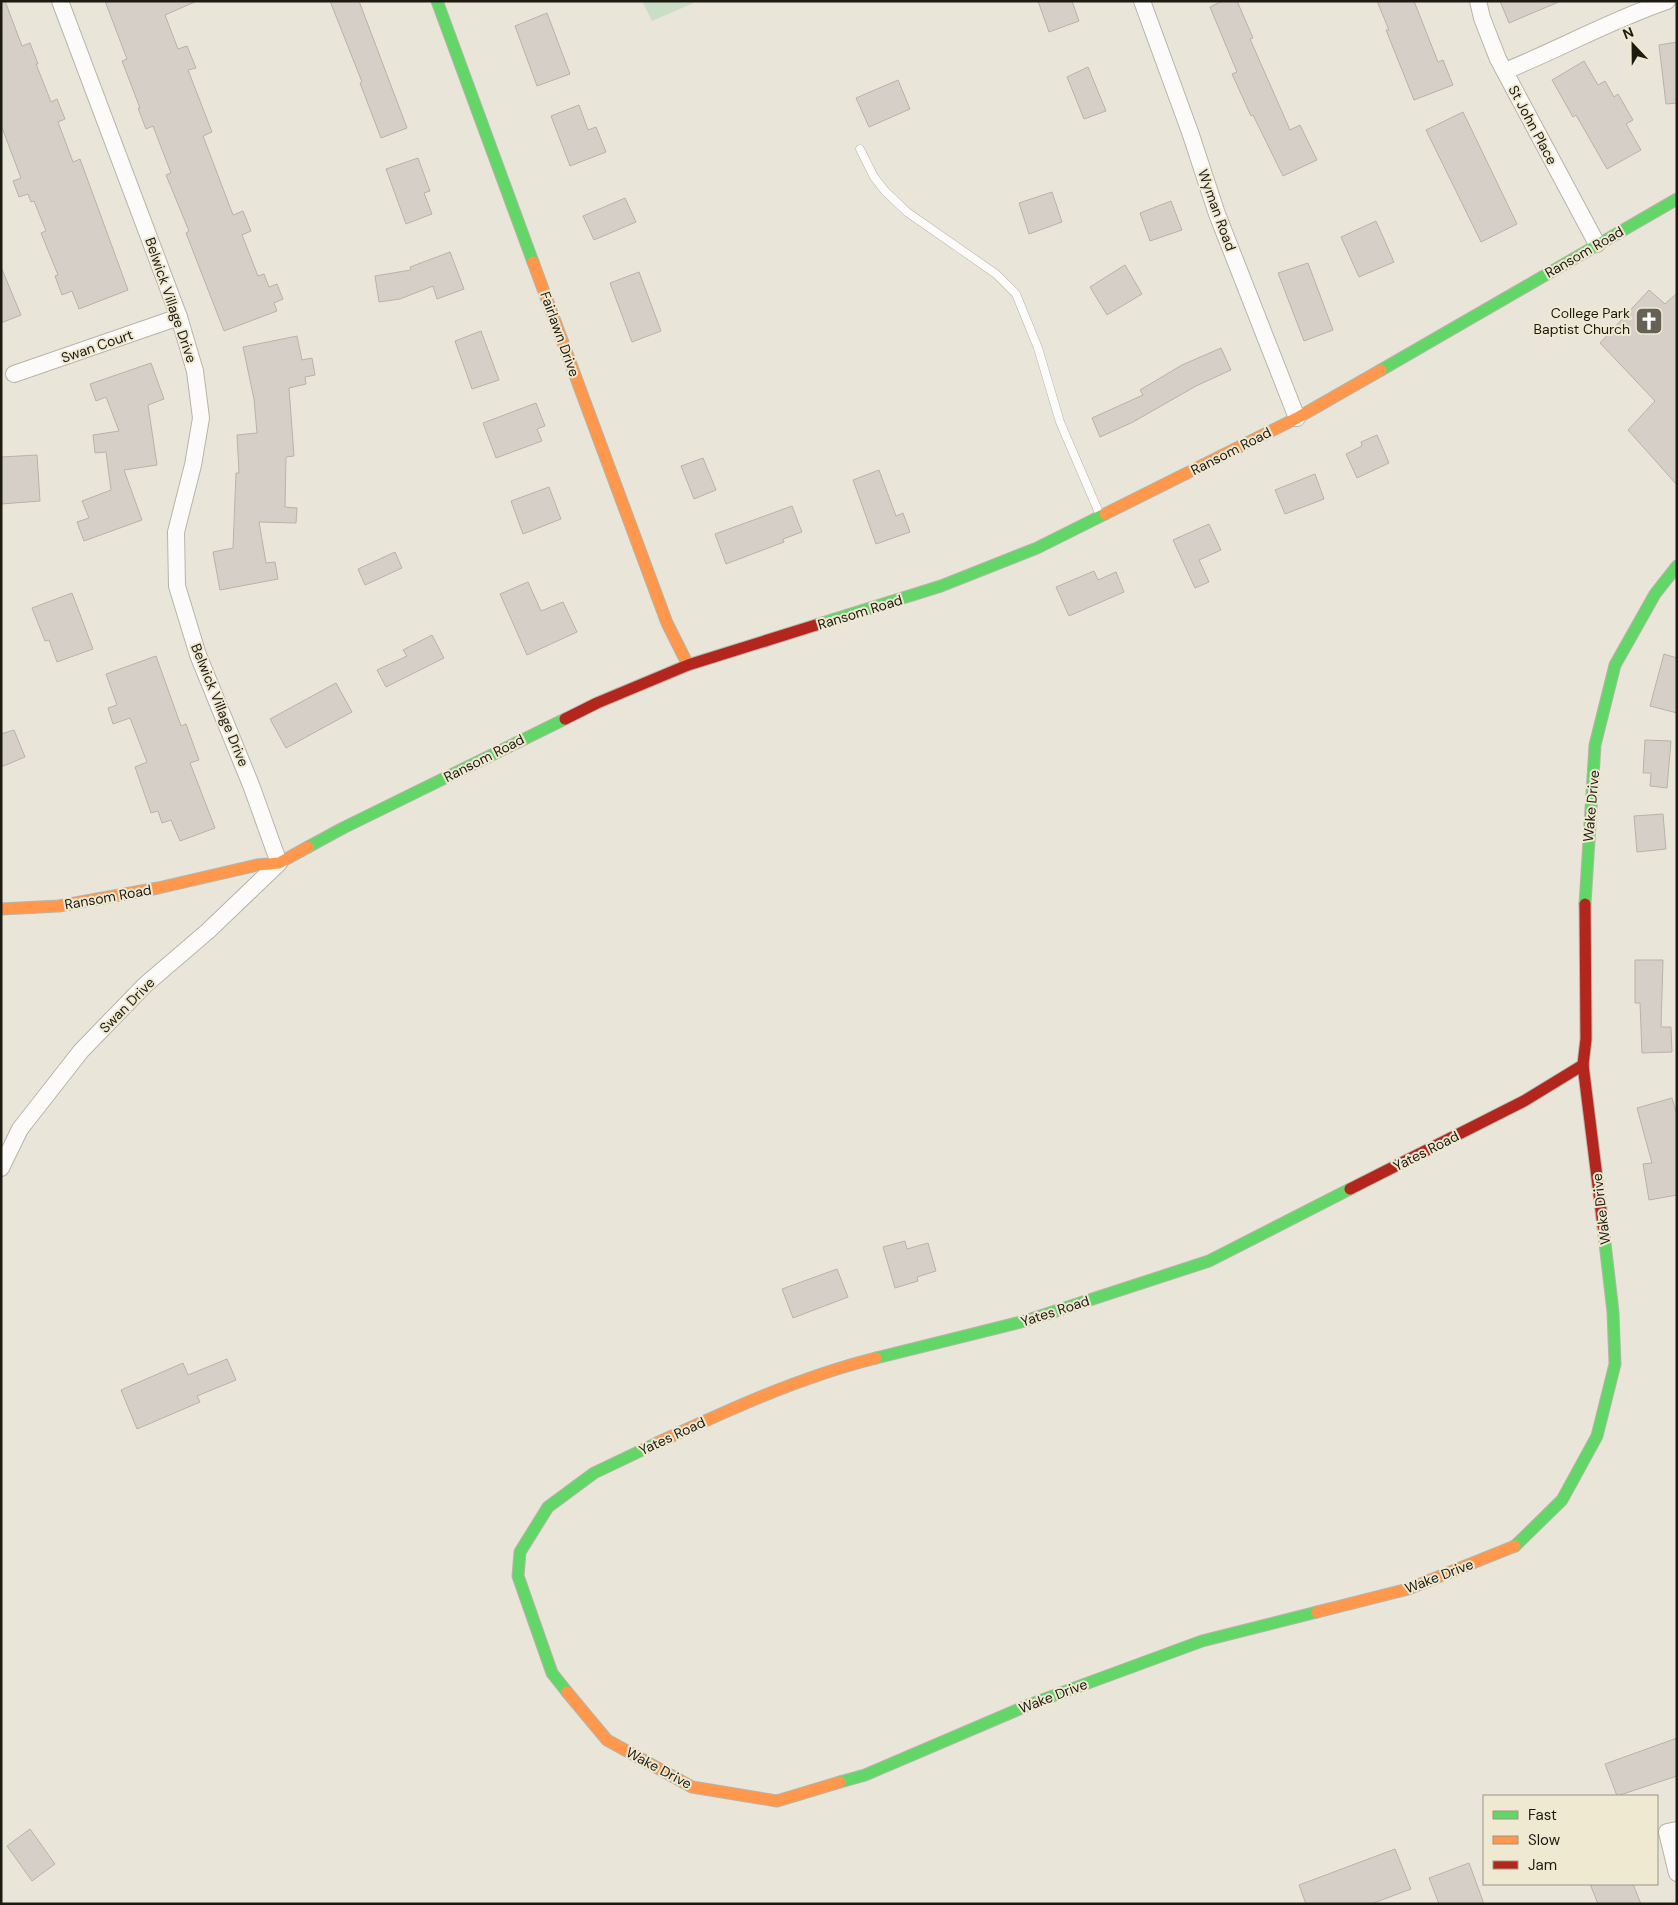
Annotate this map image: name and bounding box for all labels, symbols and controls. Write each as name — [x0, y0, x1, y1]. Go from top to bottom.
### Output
north arrow — [1608, 20, 1658, 70]
text: N — [1620, 23, 1636, 43]
street label: St John Place — [1505, 82, 1561, 168]
street label: Wyman Road — [1194, 167, 1240, 253]
street label: Ransom Road — [1541, 222, 1627, 282]
street label: Belwick Village Drive — [141, 235, 201, 365]
street label: Fairlawn Drive — [536, 289, 584, 379]
place label: College Park Baptist Church — [1534, 304, 1630, 338]
church icon: College Park Baptist Church — [1634, 306, 1664, 336]
street label: Swan Court — [59, 325, 135, 367]
street label: Ransom Road — [1188, 423, 1274, 479]
street label: Ransom Road — [815, 591, 905, 633]
street label: Belwick Village Drive — [187, 641, 253, 769]
street label: Ransom Road — [441, 730, 527, 786]
street label: Wake Drive — [1579, 769, 1603, 843]
street label: Ransom Road — [63, 881, 153, 913]
street label: Swan Drive — [96, 973, 159, 1036]
street label: Yates Road — [1390, 1127, 1462, 1175]
street label: Wake Drive — [1588, 1172, 1614, 1246]
street label: Yates Road — [1018, 1291, 1092, 1331]
street label: Yates Road — [636, 1413, 708, 1459]
street label: Wake Drive — [1402, 1555, 1476, 1597]
street label: Wake Drive — [1016, 1675, 1090, 1717]
street label: Wake Drive — [623, 1743, 695, 1793]
legend — [1483, 1795, 1658, 1885]
text: Fast — [1528, 1805, 1557, 1825]
text: Slow — [1528, 1830, 1561, 1850]
text: Jam — [1528, 1855, 1557, 1875]

